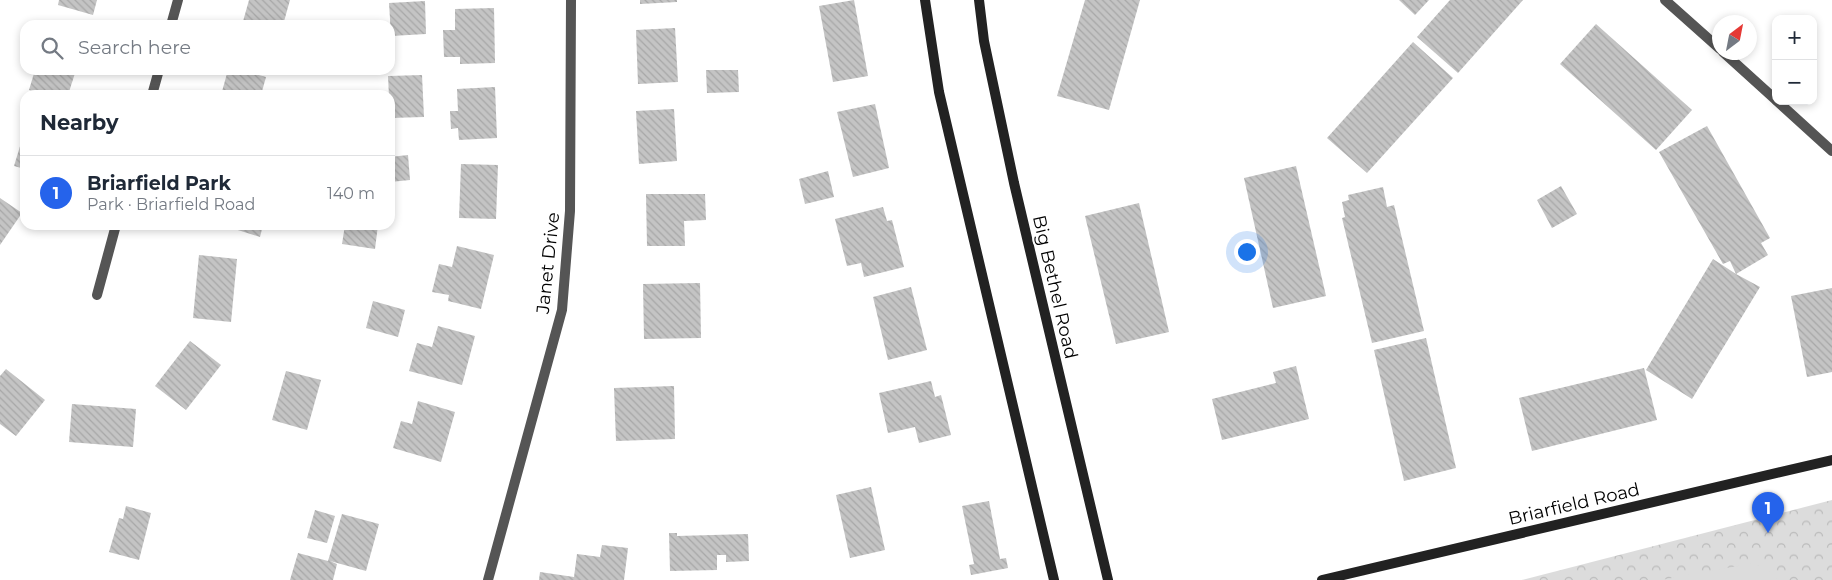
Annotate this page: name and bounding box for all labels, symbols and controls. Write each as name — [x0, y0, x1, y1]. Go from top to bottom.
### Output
north arrow — [1712, 15, 1757, 60]
map controls — [1772, 15, 1817, 105]
button: + — [1772, 15, 1817, 60]
search box — [20, 20, 395, 75]
icon: search — [38, 34, 66, 62]
text: Search here — [78, 36, 191, 59]
button: − — [1772, 60, 1817, 105]
text: Nearby — [40, 110, 119, 135]
text: Briarfield Park — [87, 172, 231, 195]
text: 1 — [53, 184, 59, 203]
text: 140 m — [327, 184, 375, 203]
text: Park · Briarfield Road — [87, 195, 255, 214]
street label: Janet Drive — [532, 211, 564, 316]
street label: Big Bethel Road — [1028, 213, 1082, 361]
your location — [1234, 239, 1260, 265]
street label: Briarfield Road — [1506, 478, 1642, 530]
pin: 1 — [1752, 492, 1784, 533]

